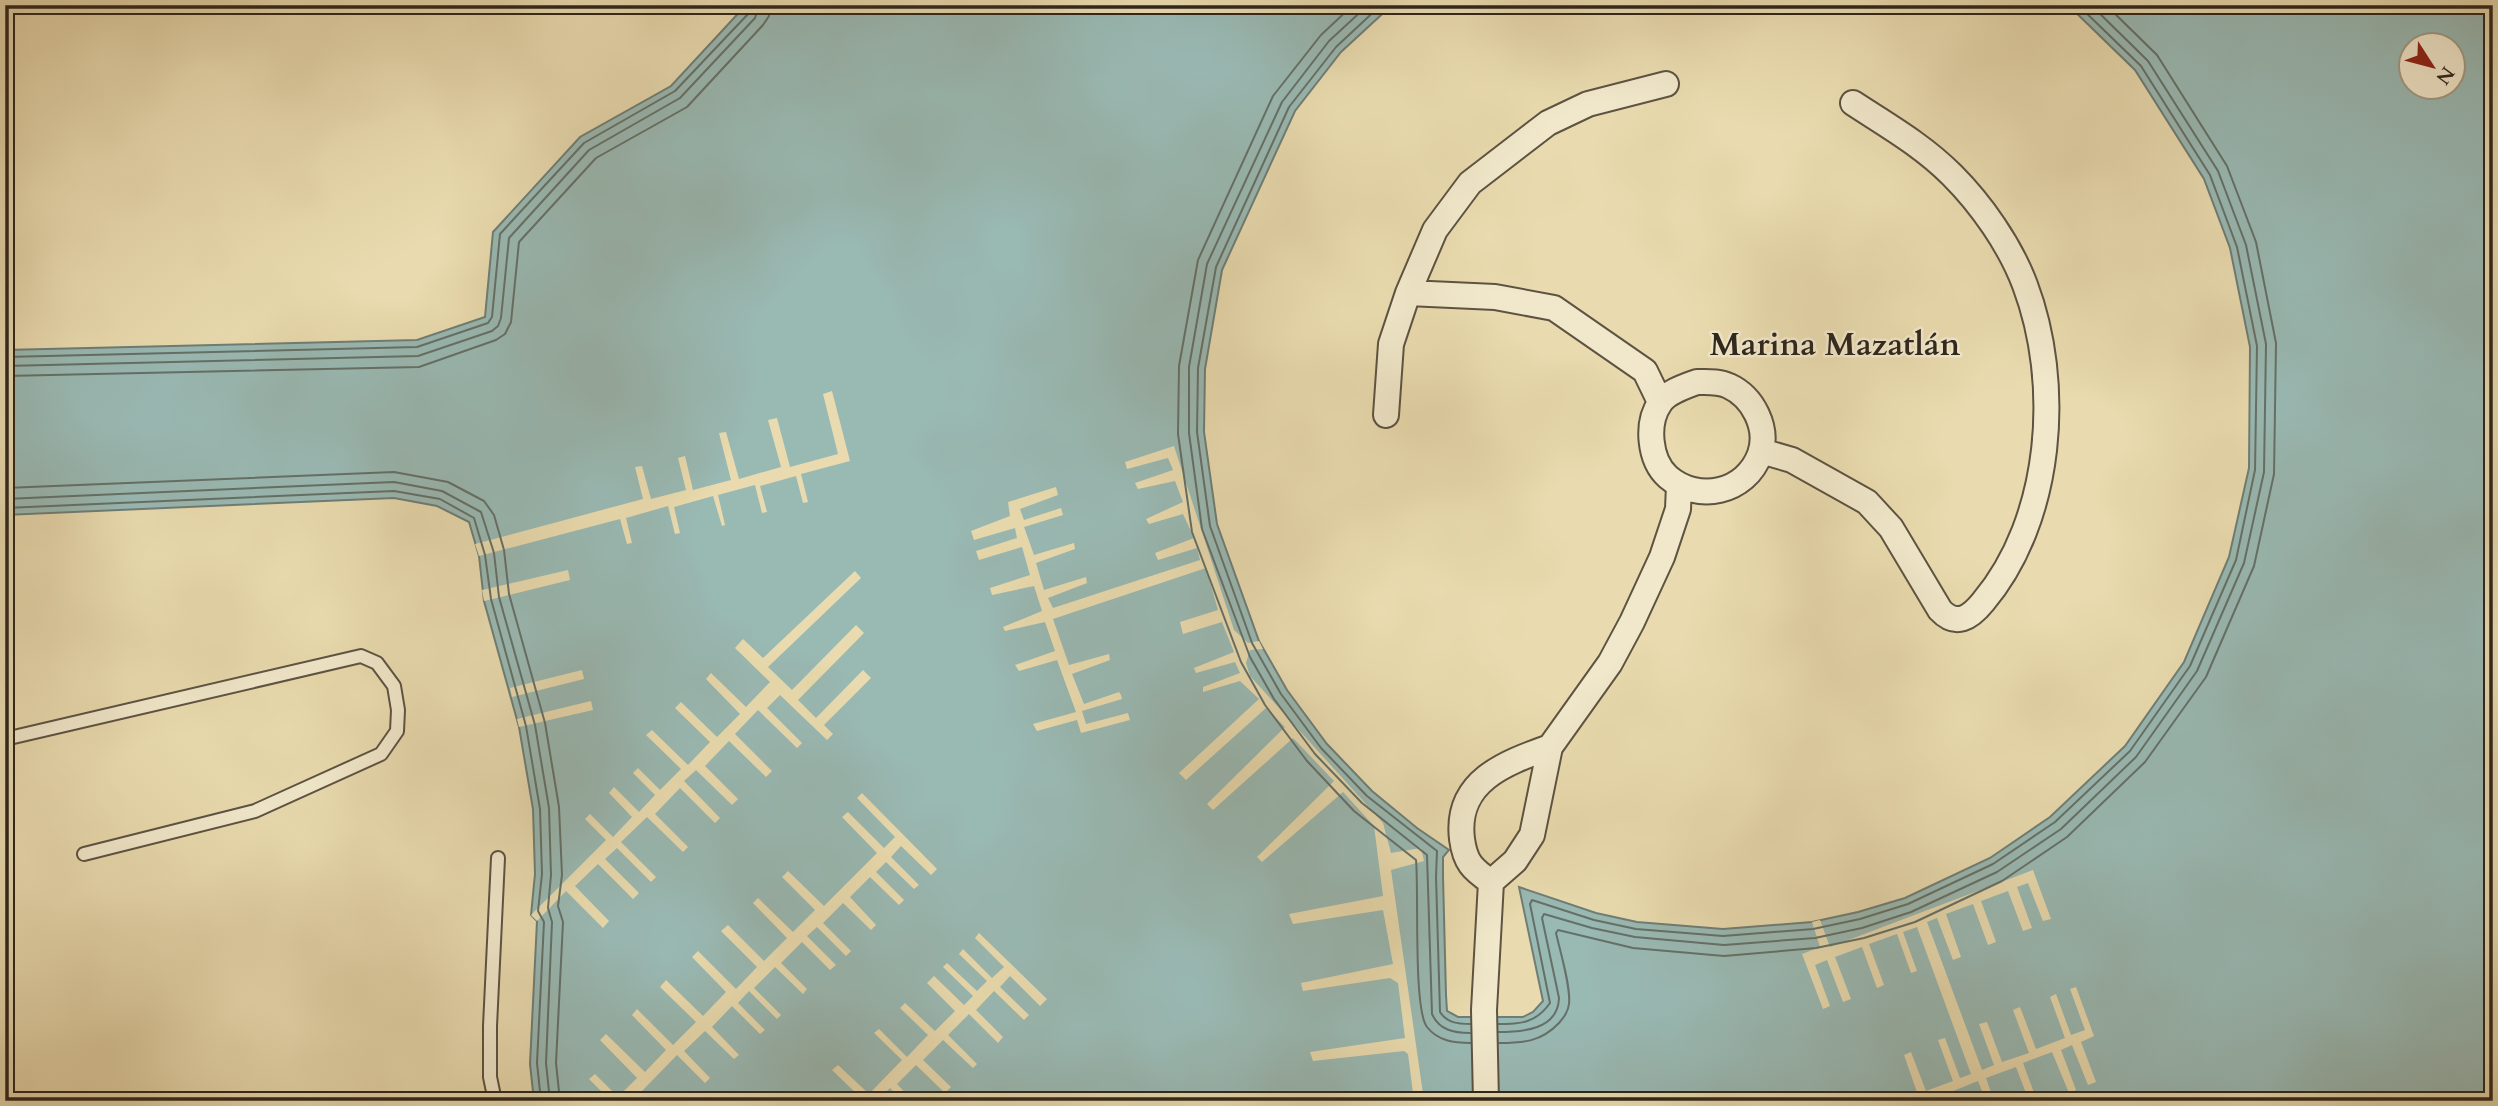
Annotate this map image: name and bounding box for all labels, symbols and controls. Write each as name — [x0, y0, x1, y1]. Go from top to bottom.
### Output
north arrow — [2396, 32, 2466, 102]
text: N — [2429, 61, 2460, 90]
district label: Marina Mazatlán — [1710, 323, 1961, 367]

